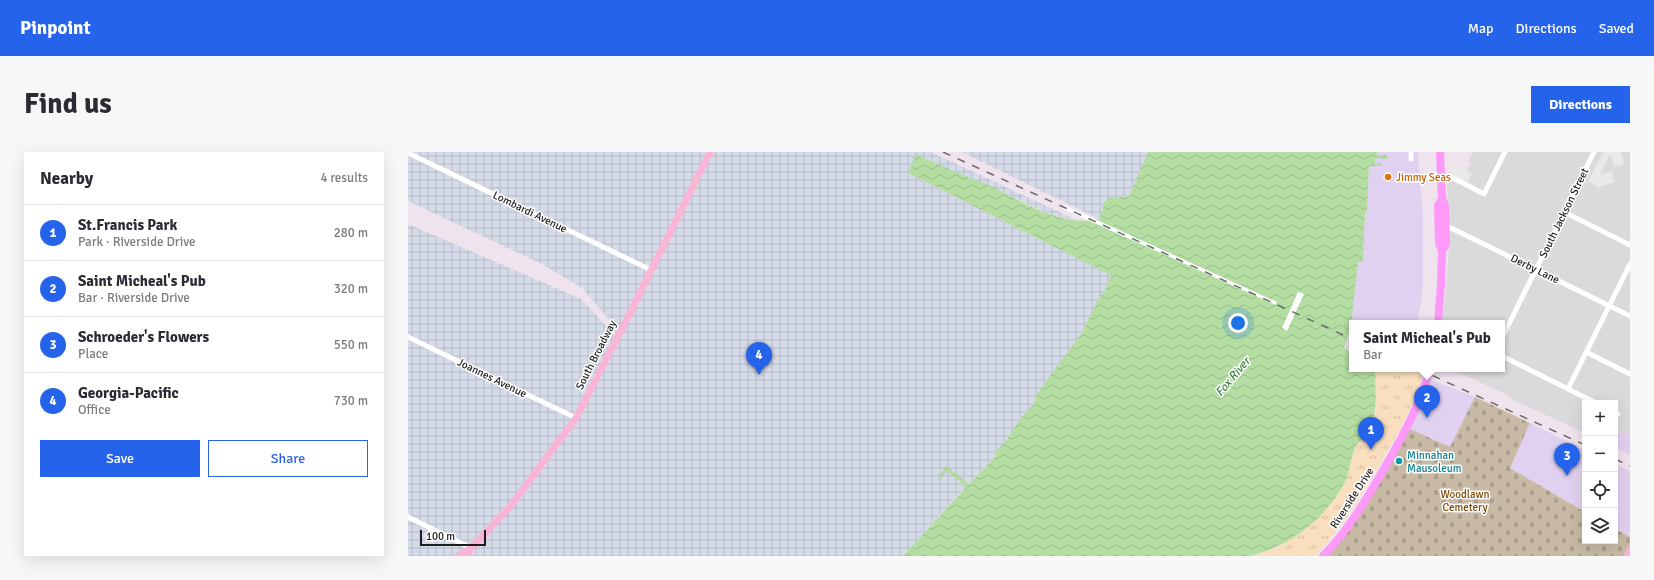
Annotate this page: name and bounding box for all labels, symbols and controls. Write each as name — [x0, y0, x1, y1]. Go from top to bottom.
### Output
text: Pinpoint — [20, 16, 91, 40]
text: Map — [1468, 20, 1494, 37]
text: Directions — [1516, 20, 1577, 37]
text: Saved — [1599, 20, 1634, 37]
button: Directions — [1531, 86, 1630, 123]
text: Find us — [24, 87, 112, 121]
street label: South Jackson Street — [1537, 166, 1592, 260]
text: Nearby — [40, 168, 93, 189]
text: 4 results — [320, 170, 368, 186]
place label: Jimmy Seas — [1396, 171, 1451, 184]
marker: Jimmy Seas — [1383, 172, 1393, 182]
street label: Lombardi Avenue — [491, 188, 569, 236]
text: St.Francis Park — [78, 216, 177, 234]
text: 1 — [49, 225, 57, 241]
text: 280 m — [334, 225, 368, 241]
text: Park · Riverside Drive — [78, 234, 195, 250]
street label: Derby Lane — [1508, 252, 1562, 286]
text: Saint Micheal's Pub — [78, 272, 206, 290]
text: 2 — [49, 281, 57, 297]
text: 320 m — [334, 281, 368, 297]
text: Bar · Riverside Drive — [78, 290, 190, 306]
your location — [1228, 313, 1248, 333]
street label: South Broadway — [573, 317, 619, 392]
popup — [1349, 320, 1505, 372]
text: Schroeder's Flowers — [78, 328, 209, 346]
text: Saint Micheal's Pub — [1363, 329, 1491, 347]
text: 3 — [49, 337, 57, 353]
text: 550 m — [334, 337, 368, 353]
pin: 4 — [746, 342, 772, 375]
text: Place — [78, 346, 108, 362]
text: Bar — [1363, 347, 1382, 363]
water label: Fox River — [1212, 353, 1255, 400]
street label: Joannes Avenue — [455, 356, 529, 400]
text: Georgia-Pacific — [78, 384, 179, 402]
pin: 2 — [1414, 385, 1440, 418]
text: 4 — [49, 393, 57, 409]
text: 730 m — [334, 393, 368, 409]
map controls — [1582, 400, 1618, 544]
button: + — [1582, 400, 1618, 436]
text: Office — [78, 402, 111, 418]
pin: 1 — [1358, 417, 1384, 450]
button: − — [1582, 436, 1618, 472]
button: Save — [40, 440, 200, 477]
button: Share — [208, 440, 368, 477]
pin: 3 — [1554, 443, 1580, 476]
place label: Minnahan Mausoleum — [1407, 449, 1462, 475]
marker: Minnahan Mausoleum — [1394, 456, 1404, 466]
street label: Riverside Drive — [1327, 465, 1377, 531]
button: locate — [1582, 472, 1618, 508]
park label: Woodlawn Cemetery — [1441, 488, 1489, 514]
button: layers — [1582, 508, 1618, 544]
scale bar — [420, 528, 486, 547]
text: 100 m — [426, 530, 455, 543]

